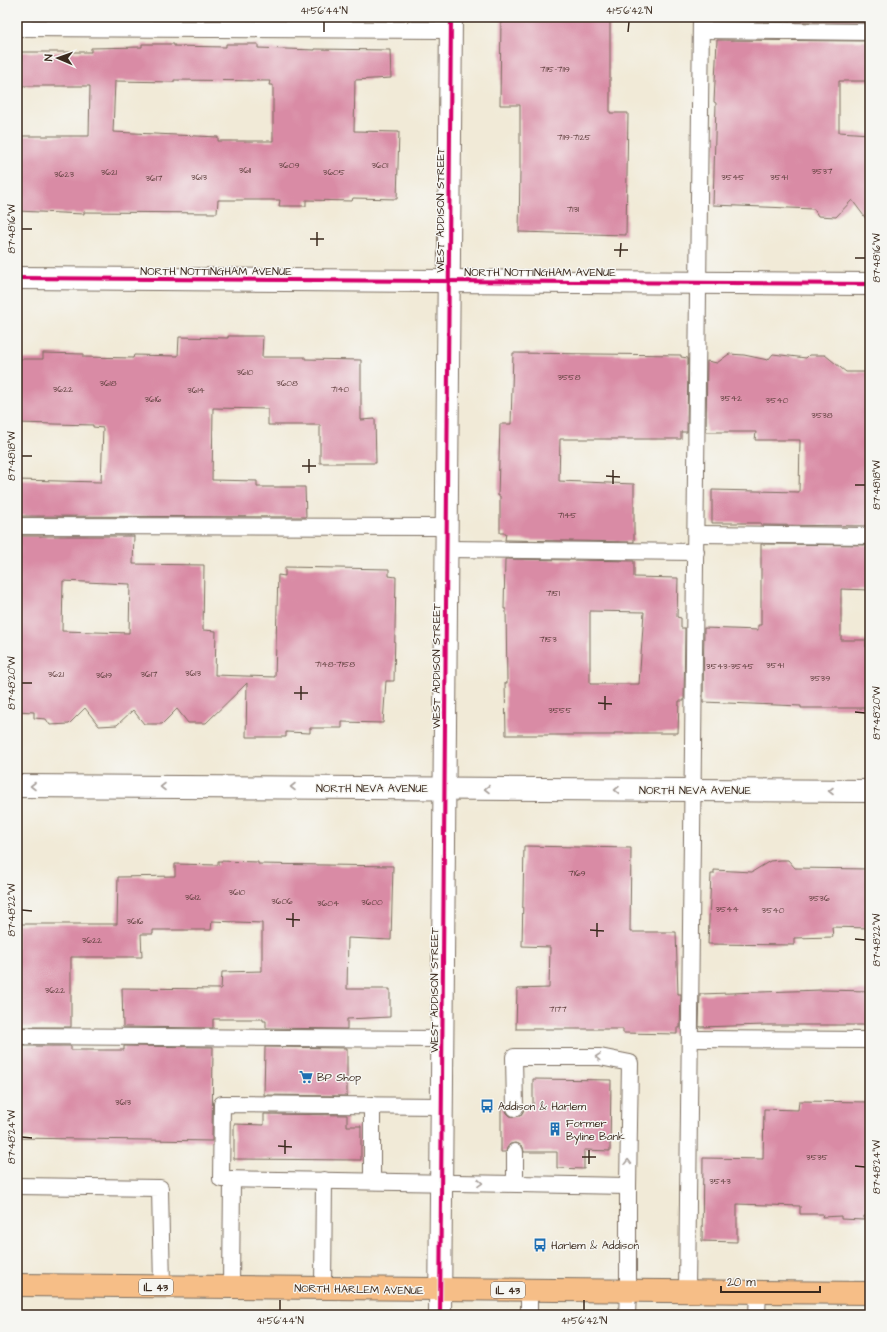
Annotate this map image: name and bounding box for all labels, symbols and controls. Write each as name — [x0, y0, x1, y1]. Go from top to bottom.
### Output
text: 41°56'44"N — [300, 4, 348, 18]
text: 41°56'42"N — [606, 4, 652, 18]
north arrow — [38, 38, 78, 78]
text: N — [41, 54, 56, 61]
house number: 7115-7119 — [540, 63, 570, 76]
house number: 7119-7125 — [557, 131, 592, 144]
street label: WEST ADDISON STREET — [433, 147, 448, 273]
house number: 3609 — [278, 159, 300, 172]
house number: 3601 — [371, 159, 389, 172]
house number: 3611 — [239, 164, 251, 177]
house number: 3537 — [811, 165, 833, 178]
house number: 3621 — [101, 166, 117, 179]
house number: 3605 — [323, 166, 346, 179]
house number: 3623 — [54, 168, 74, 181]
house number: 3613 — [191, 171, 207, 184]
house number: 3545 — [721, 171, 745, 184]
house number: 3541 — [770, 171, 788, 184]
house number: 3617 — [146, 172, 163, 185]
house number: 7131 — [567, 203, 579, 216]
text: 87°48'16"W — [5, 204, 19, 254]
text: 87°48'16"W — [870, 233, 884, 283]
street label: NORTH NOTTINGHAM AVENUE — [140, 264, 292, 279]
street label: NORTH NOTTINGHAM AVENUE — [464, 265, 616, 280]
house number: 3610 — [236, 366, 254, 379]
house number: 3558 — [557, 371, 581, 384]
house number: 3618 — [99, 377, 117, 390]
house number: 3608 — [276, 377, 298, 390]
house number: 3622 — [53, 383, 74, 396]
house number: 7140 — [331, 383, 350, 396]
house number: 3614 — [187, 384, 205, 397]
house number: 3542 — [720, 392, 743, 405]
house number: 3616 — [144, 393, 162, 406]
house number: 3540 — [766, 394, 789, 407]
house number: 3538 — [811, 409, 833, 422]
text: 87°48'18"W — [5, 431, 19, 481]
text: 87°48'18"W — [870, 460, 884, 510]
house number: 7145 — [557, 509, 577, 522]
house number: 7151 — [546, 587, 560, 600]
street label: WEST ADDISON STREET — [429, 603, 444, 729]
house number: 7153 — [539, 633, 557, 646]
text: 87°48'20"W — [5, 656, 19, 710]
house number: 7148-7158 — [315, 658, 355, 671]
house number: 3541 — [766, 659, 784, 672]
house number: 3543-3545 — [706, 660, 755, 673]
house number: 3613 — [185, 667, 201, 680]
house number: 3621 — [48, 668, 64, 681]
house number: 3617 — [141, 668, 158, 681]
house number: 3619 — [96, 669, 112, 682]
house number: 3539 — [810, 672, 830, 685]
text: 87°48'20"W — [870, 686, 884, 740]
house number: 3555 — [548, 704, 572, 717]
street label: NORTH NEVA AVENUE — [316, 781, 428, 796]
one-way arrow — [30, 782, 36, 790]
one-way arrow — [160, 782, 166, 791]
one-way arrow — [290, 783, 296, 791]
street label: NORTH NEVA AVENUE — [639, 783, 751, 798]
one-way arrow — [484, 785, 490, 793]
one-way arrow — [614, 786, 620, 794]
one-way arrow — [828, 787, 834, 795]
house number: 7169 — [568, 867, 586, 880]
text: 87°48'22"W — [5, 883, 19, 936]
house number: 3610 — [228, 886, 246, 899]
house number: 3612 — [185, 891, 202, 904]
house number: 3536 — [808, 892, 830, 905]
house number: 3606 — [271, 895, 293, 908]
house number: 3600 — [361, 896, 383, 909]
house number: 3604 — [317, 897, 339, 910]
house number: 3544 — [715, 903, 739, 916]
house number: 3540 — [762, 904, 785, 917]
text: 87°48'22"W — [870, 913, 884, 966]
house number: 3616 — [126, 915, 144, 928]
street label: WEST ADDISON STREET — [427, 927, 442, 1053]
house number: 3622 — [82, 934, 103, 947]
house number: 3622 — [45, 984, 66, 997]
house number: 7177 — [549, 1003, 567, 1016]
one-way arrow — [595, 1053, 602, 1062]
supermarket icon: BP Shop — [298, 1069, 314, 1085]
place label: BP Shop — [317, 1070, 361, 1085]
house number: 3613 — [115, 1096, 131, 1109]
bus stop icon: Addison & Harlem — [479, 1098, 495, 1114]
place label: Addison & Harlem — [498, 1099, 586, 1114]
text: 87°48'24"W — [5, 1109, 19, 1164]
place label: Former Byline Bank — [566, 1116, 625, 1145]
building icon: Former Byline Bank — [547, 1121, 563, 1137]
text: 87°48'24"W — [870, 1139, 884, 1194]
house number: 3535 — [806, 1151, 829, 1164]
one-way arrow — [624, 1159, 632, 1165]
house number: 3543 — [709, 1175, 731, 1188]
one-way arrow — [477, 1179, 483, 1187]
bus stop icon: Harlem & Addison — [532, 1237, 548, 1253]
place label: Harlem & Addison — [551, 1238, 639, 1253]
scale bar — [721, 1268, 820, 1294]
text: 20 m — [727, 1274, 756, 1291]
road number: IL 43 — [139, 1279, 173, 1295]
street label: NORTH HARLEM AVENUE — [294, 1281, 424, 1298]
road number: IL 43 — [491, 1282, 525, 1298]
text: 41°56'44"N — [256, 1314, 304, 1328]
text: 41°56'42"N — [561, 1314, 607, 1328]

